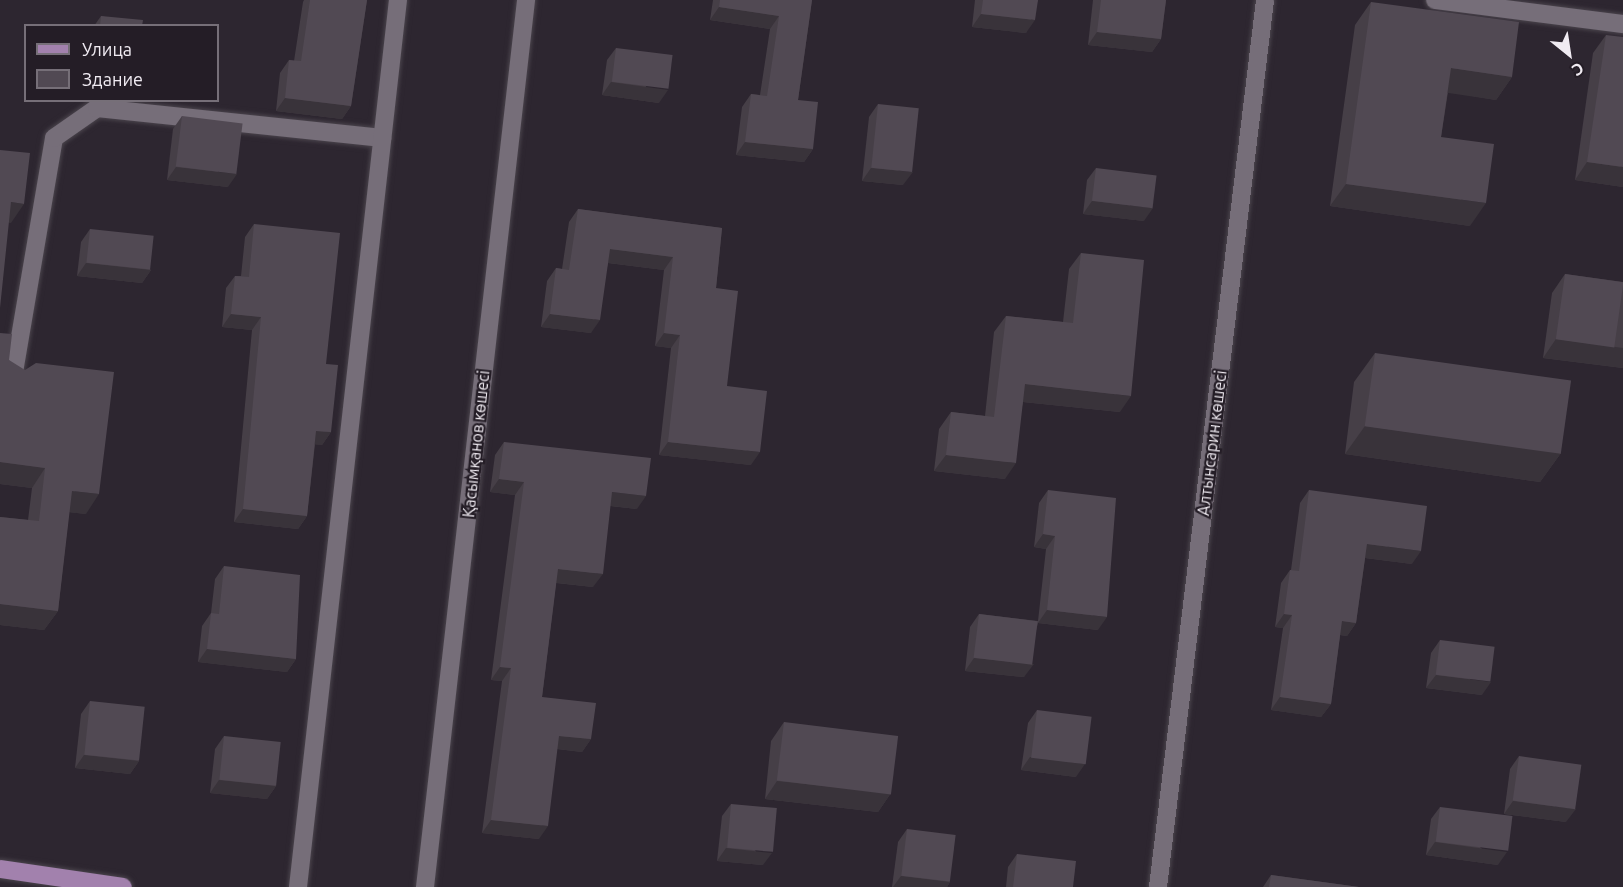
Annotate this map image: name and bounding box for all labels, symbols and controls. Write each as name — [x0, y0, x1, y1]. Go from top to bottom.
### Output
legend — [24, 24, 219, 102]
north arrow — [1539, 24, 1599, 84]
text: Улица — [82, 39, 132, 59]
text: С — [1569, 59, 1587, 80]
text: Здание — [82, 69, 143, 89]
street label: Қасымқанов көшесі — [459, 369, 493, 519]
street label: Алтынсарин көшесі — [1194, 369, 1230, 517]

